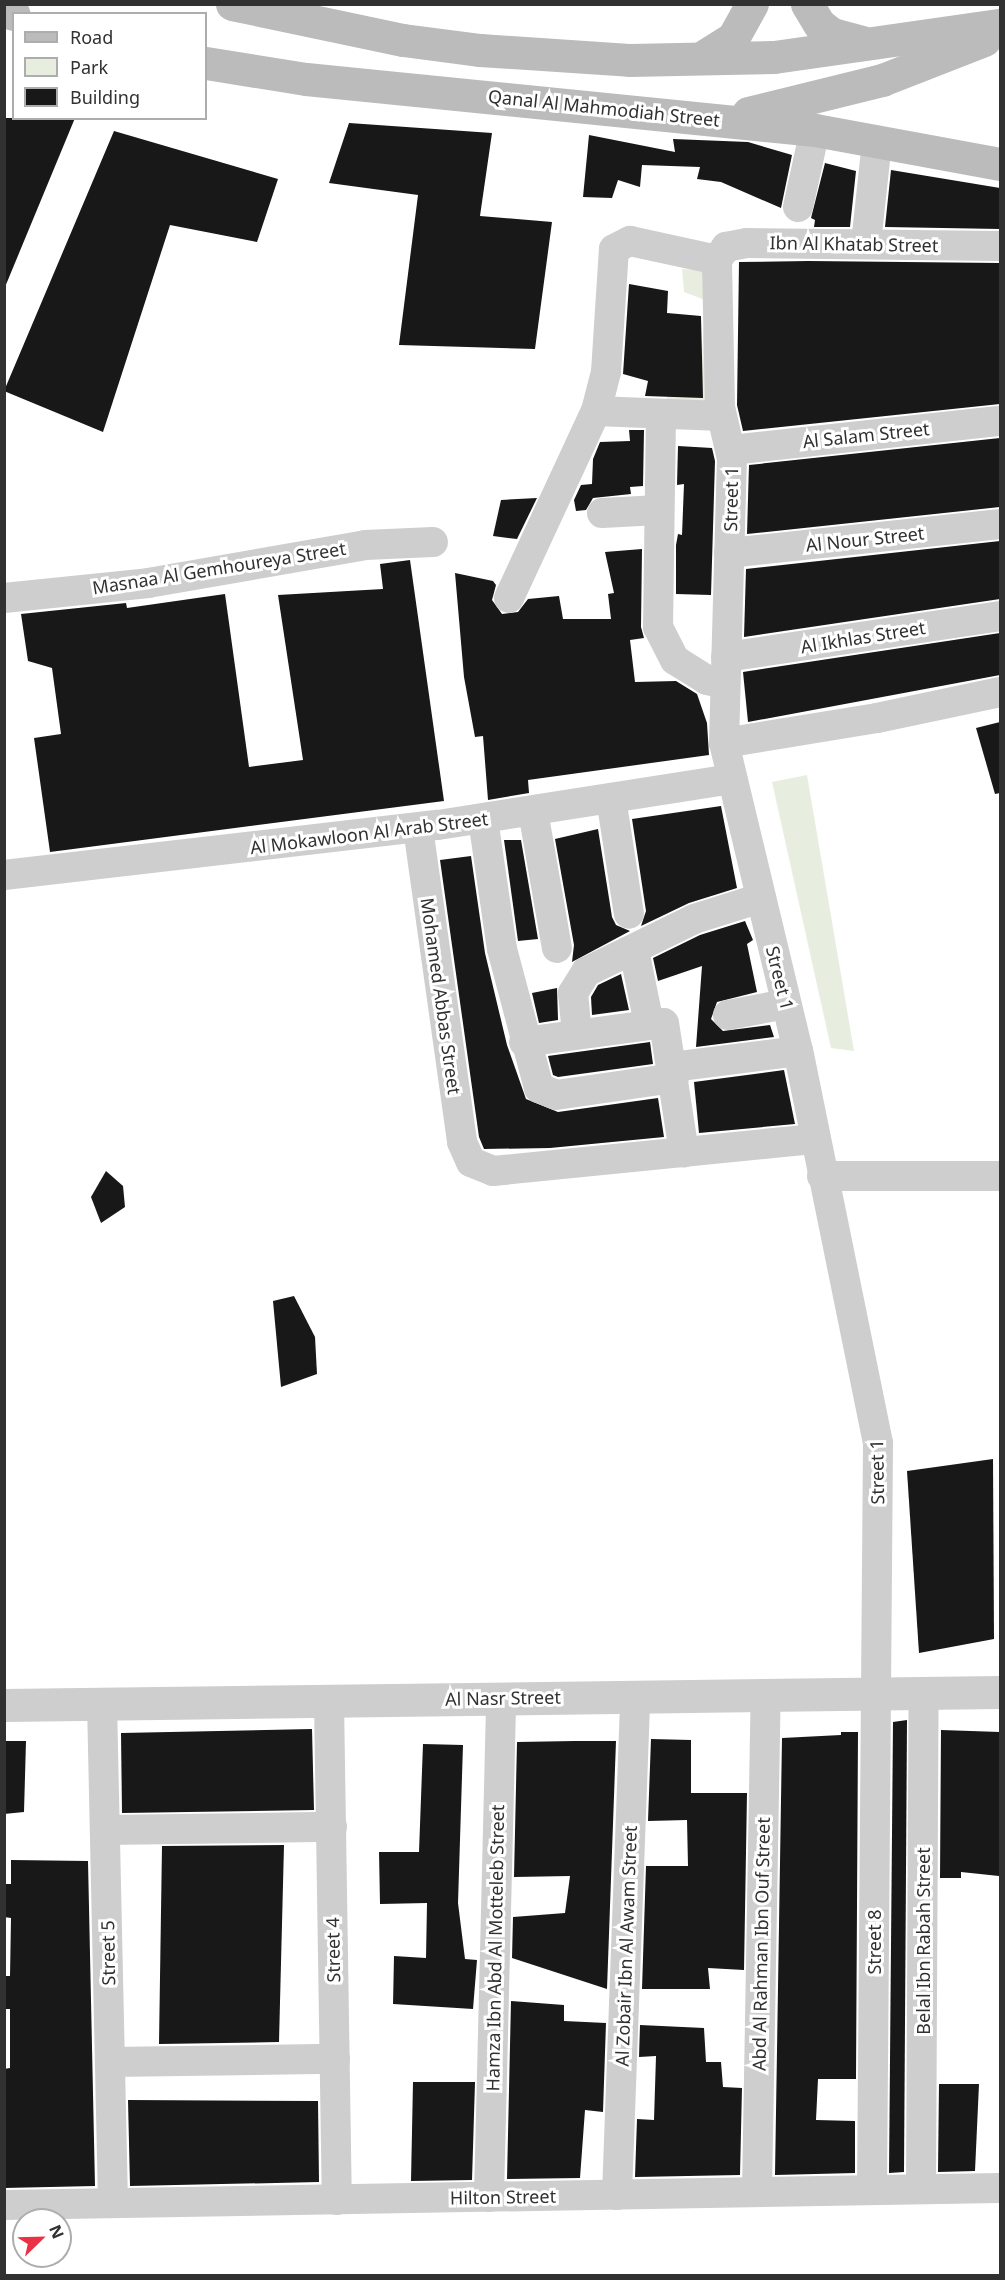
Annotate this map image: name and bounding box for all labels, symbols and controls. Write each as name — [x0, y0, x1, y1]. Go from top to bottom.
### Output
legend — [12, 12, 207, 120]
text: Road — [70, 25, 113, 49]
text: Park — [70, 55, 108, 79]
text: Building — [70, 85, 140, 109]
street label: Qanal Al Mahmodiah Street — [487, 85, 721, 131]
street label: Ibn Al Khatab Street — [769, 232, 939, 256]
street label: Al Salam Street — [802, 418, 930, 452]
street label: Street 1 — [720, 466, 742, 532]
street label: Al Nour Street — [805, 522, 925, 556]
street label: Masnaa Al Gemhoureya Street — [91, 537, 347, 599]
street label: Al Ikhlas Street — [799, 616, 927, 658]
street label: Al Mokawloon Al Arab Street — [249, 808, 489, 858]
street label: Mohamed Abbas Street — [416, 896, 466, 1096]
street label: Street 1 — [762, 944, 798, 1012]
street label: Street 1 — [866, 1439, 888, 1505]
street label: Al Nasr Street — [445, 1686, 561, 1710]
street label: Hamza Ibn Abd Al Motteleb Street — [482, 1804, 508, 2092]
street label: Abd Al Rahman Ibn Ouf Street — [748, 1817, 774, 2071]
street label: Al Zobair Ibn Al Awam Street — [611, 1825, 641, 2067]
street label: Belal Ibn Rabah Street — [912, 1847, 934, 2035]
street label: Street 8 — [863, 1909, 885, 1975]
street label: Street 4 — [322, 1917, 344, 1983]
street label: Street 5 — [97, 1920, 119, 1986]
street label: Hilton Street — [450, 2185, 556, 2209]
north arrow — [12, 2208, 72, 2268]
text: N — [44, 2221, 69, 2242]

